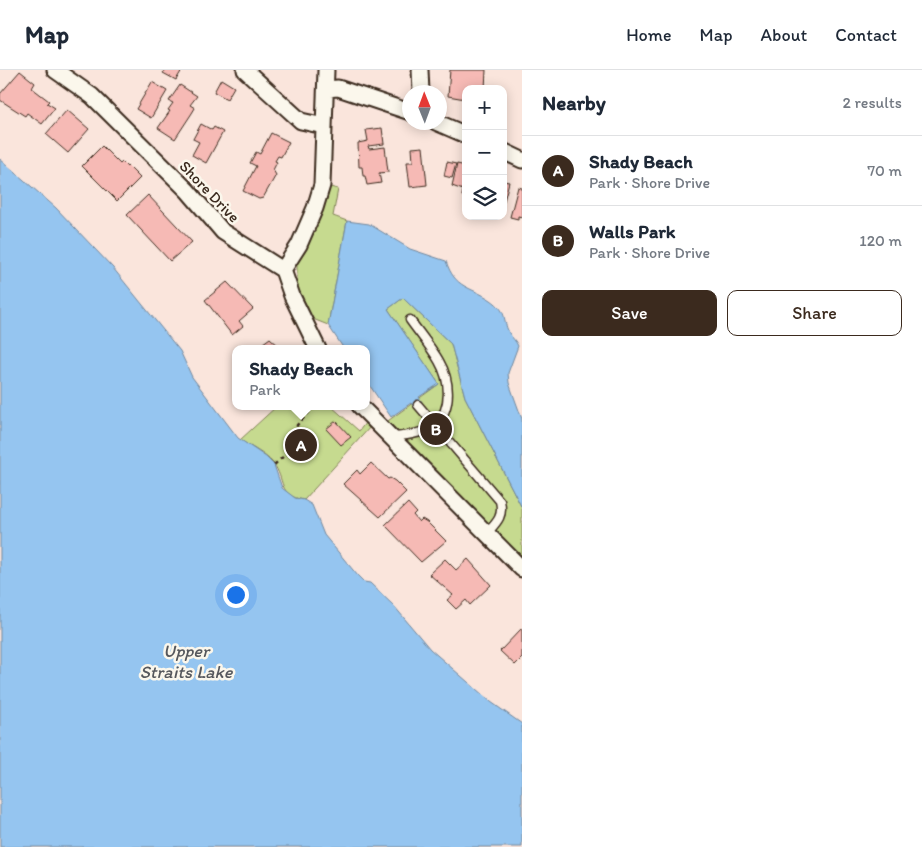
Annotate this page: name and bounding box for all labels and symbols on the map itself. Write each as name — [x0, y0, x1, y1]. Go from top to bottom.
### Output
north arrow — [402, 85, 447, 130]
street label: Shore Drive — [176, 156, 244, 226]
pin: B — [420, 410, 452, 448]
pin: A — [285, 426, 317, 464]
your location — [223, 582, 249, 608]
water label: Upper Straits Lake — [140, 640, 234, 683]

